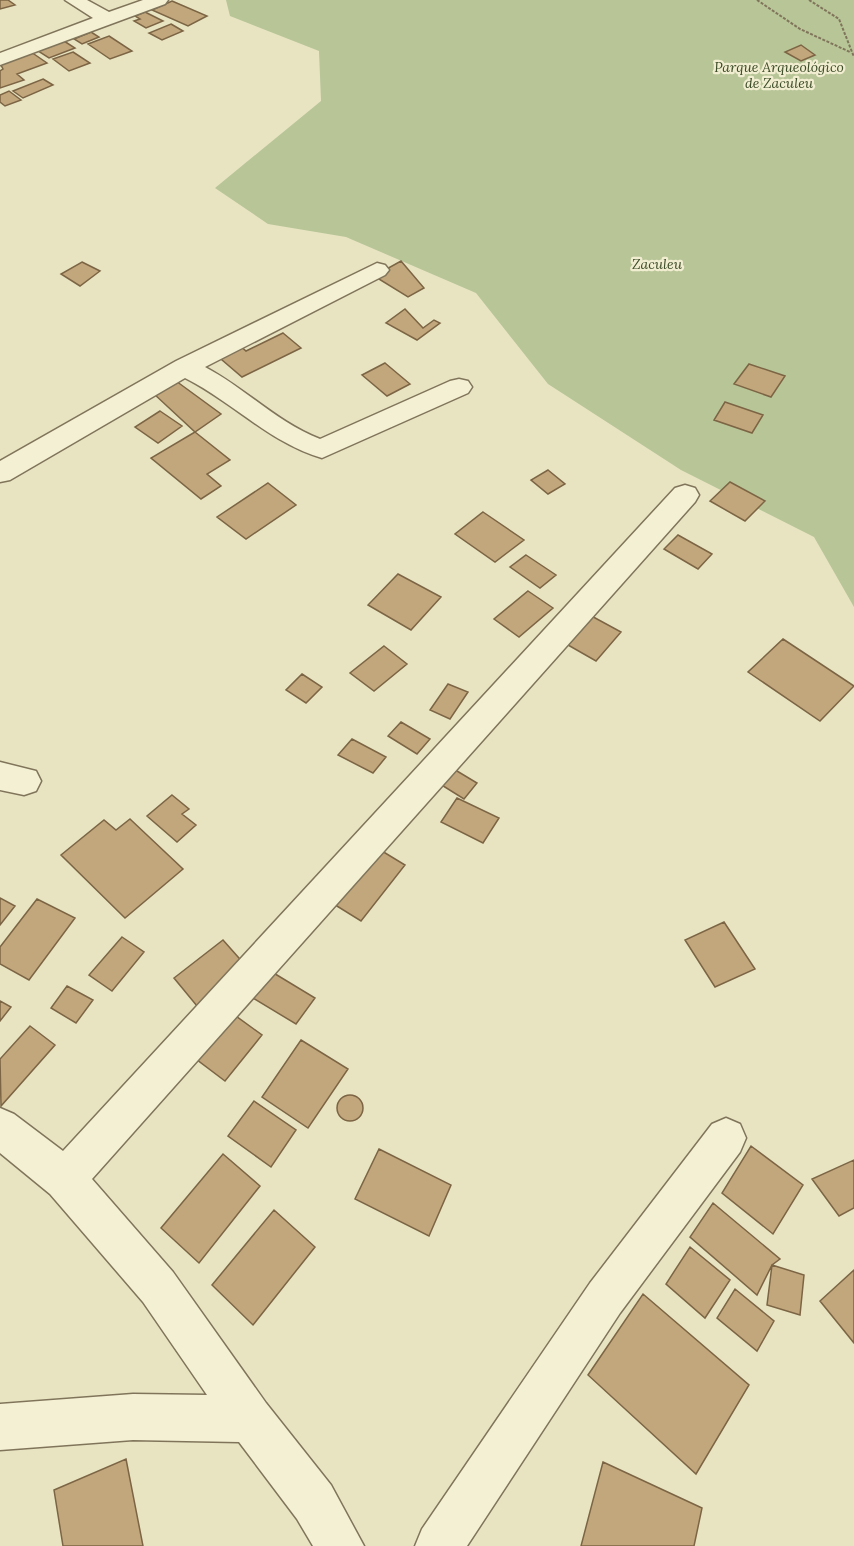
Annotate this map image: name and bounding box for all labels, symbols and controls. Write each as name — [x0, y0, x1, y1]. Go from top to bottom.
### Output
park label: Parque Arqueológico de Zaculeu — [714, 58, 844, 92]
park label: Zaculeu — [632, 255, 683, 273]

